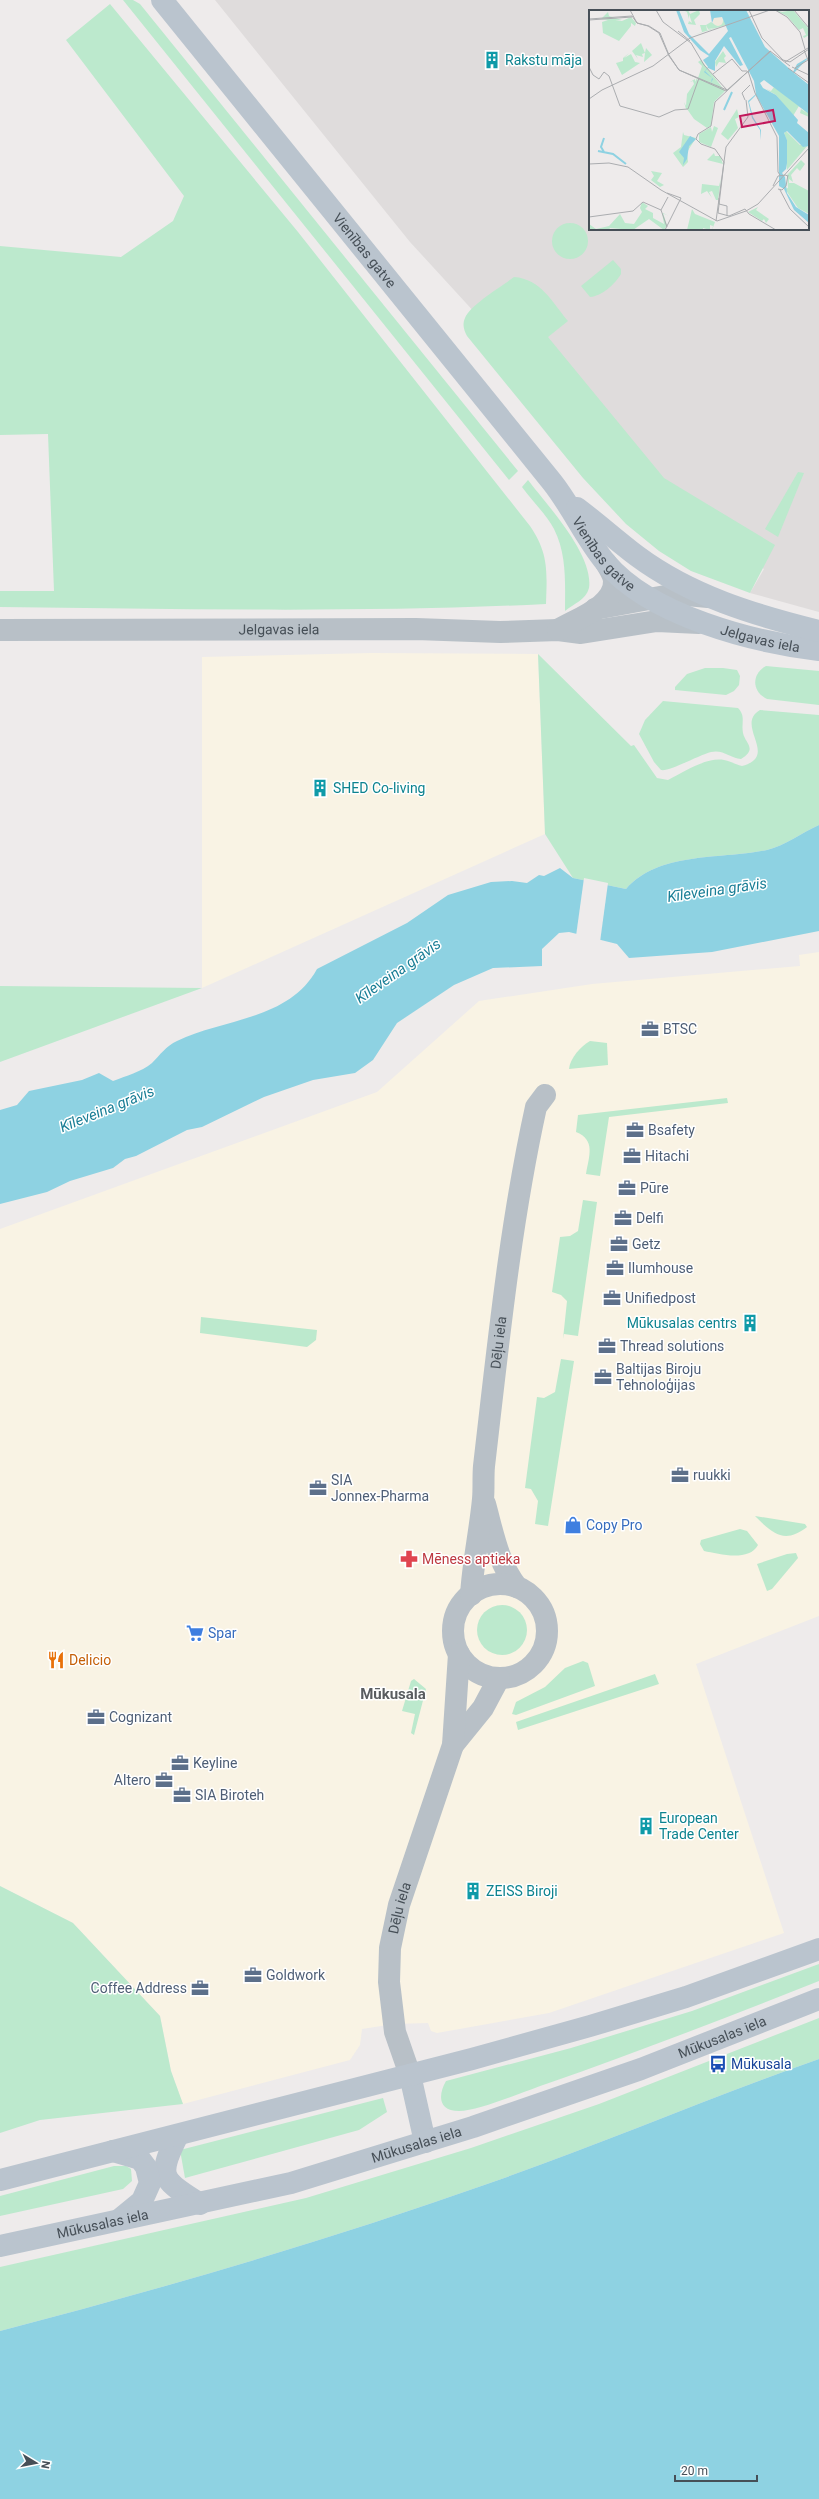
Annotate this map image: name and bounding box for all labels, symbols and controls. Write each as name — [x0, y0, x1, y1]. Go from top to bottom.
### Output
inset map — [589, 10, 809, 230]
building icon: Rakstu māja — [482, 50, 502, 70]
place label: Rakstu māja — [505, 52, 582, 68]
street label: Vienības gatve — [330, 210, 400, 291]
street label: Vienības gatve — [569, 514, 638, 594]
street label: Jelgavas iela — [239, 621, 319, 637]
street label: Jelgavas iela — [719, 621, 801, 655]
building icon: SHED Co-living — [310, 778, 330, 798]
place label: SHED Co-living — [333, 780, 425, 796]
water label: Kīleveina grāvis — [666, 874, 768, 906]
water label: Kīleveina grāvis — [352, 935, 444, 1007]
office icon: BTSC — [640, 1019, 660, 1039]
place label: BTSC — [663, 1021, 697, 1037]
water label: Kīleveina grāvis — [57, 1082, 157, 1136]
office icon: Bsafety — [625, 1120, 645, 1140]
place label: Bsafety — [648, 1122, 695, 1138]
office icon: Hitachi — [622, 1146, 642, 1166]
place label: Hitachi — [645, 1148, 689, 1164]
office icon: Pūre — [617, 1178, 637, 1198]
place label: Pūre — [640, 1180, 669, 1196]
office icon: Delfi — [613, 1208, 633, 1228]
place label: Delfi — [636, 1210, 664, 1226]
office icon: Getz — [609, 1234, 629, 1254]
place label: Getz — [632, 1236, 661, 1252]
office icon: Ilumhouse — [605, 1258, 625, 1278]
place label: Ilumhouse — [628, 1260, 693, 1276]
office icon: Unifiedpost — [602, 1288, 622, 1308]
place label: Unifiedpost — [625, 1290, 696, 1306]
building icon: Mūkusalas centrs — [740, 1313, 760, 1333]
street label: Dēļu iela — [487, 1315, 509, 1370]
place label: Mūkusalas centrs — [627, 1315, 737, 1331]
office icon: Thread solutions — [597, 1336, 617, 1356]
place label: Thread solutions — [620, 1338, 724, 1354]
place label: Baltijas Biroju Tehnoloģijas — [616, 1361, 701, 1393]
office icon: Baltijas Biroju Tehnoloģijas — [593, 1367, 613, 1387]
office icon: ruukki — [670, 1465, 690, 1485]
place label: ruukki — [693, 1467, 731, 1483]
place label: SIA Jonnex-Pharma — [331, 1472, 429, 1504]
office icon: SIA Jonnex-Pharma — [308, 1478, 328, 1498]
shop icon: Copy Pro — [563, 1515, 583, 1535]
place label: Copy Pro — [586, 1517, 642, 1533]
pharmacy icon: Mēness aptieka — [399, 1549, 419, 1569]
place label: Mēness aptieka — [422, 1551, 520, 1567]
supermarket icon: Spar — [185, 1623, 205, 1643]
place label: Spar — [208, 1625, 237, 1641]
restaurant icon: Delicio — [46, 1650, 66, 1670]
place label: Delicio — [69, 1652, 111, 1668]
district label: Mūkusala — [360, 1685, 426, 1703]
office icon: Cognizant — [86, 1707, 106, 1727]
place label: Cognizant — [109, 1709, 172, 1725]
office icon: Keyline — [170, 1753, 190, 1773]
place label: Keyline — [193, 1755, 238, 1771]
office icon: Altero — [154, 1770, 174, 1790]
place label: Altero — [114, 1772, 151, 1788]
office icon: SIA Biroteh — [172, 1785, 192, 1805]
place label: SIA Biroteh — [195, 1787, 264, 1803]
place label: European Trade Center — [659, 1810, 739, 1842]
building icon: European Trade Center — [636, 1816, 656, 1836]
street label: Dēļu iela — [385, 1880, 414, 1935]
building icon: ZEISS Biroji — [463, 1881, 483, 1901]
place label: ZEISS Biroji — [486, 1883, 558, 1899]
office icon: Goldwork — [243, 1965, 263, 1985]
place label: Goldwork — [266, 1967, 326, 1983]
office icon: Coffee Address — [190, 1978, 210, 1998]
place label: Coffee Address — [91, 1980, 187, 1996]
street label: Mūkusalas iela — [676, 2013, 768, 2062]
bus stop icon: Mūkusala — [708, 2054, 728, 2074]
place label: Mūkusala — [731, 2056, 792, 2072]
street label: Mūkusalas iela — [370, 2123, 463, 2166]
street label: Mūkusalas iela — [55, 2206, 150, 2241]
north arrow — [16, 2443, 56, 2483]
scale bar — [675, 2457, 757, 2483]
text: N — [38, 2460, 52, 2470]
text: 20 m — [681, 2464, 708, 2478]

